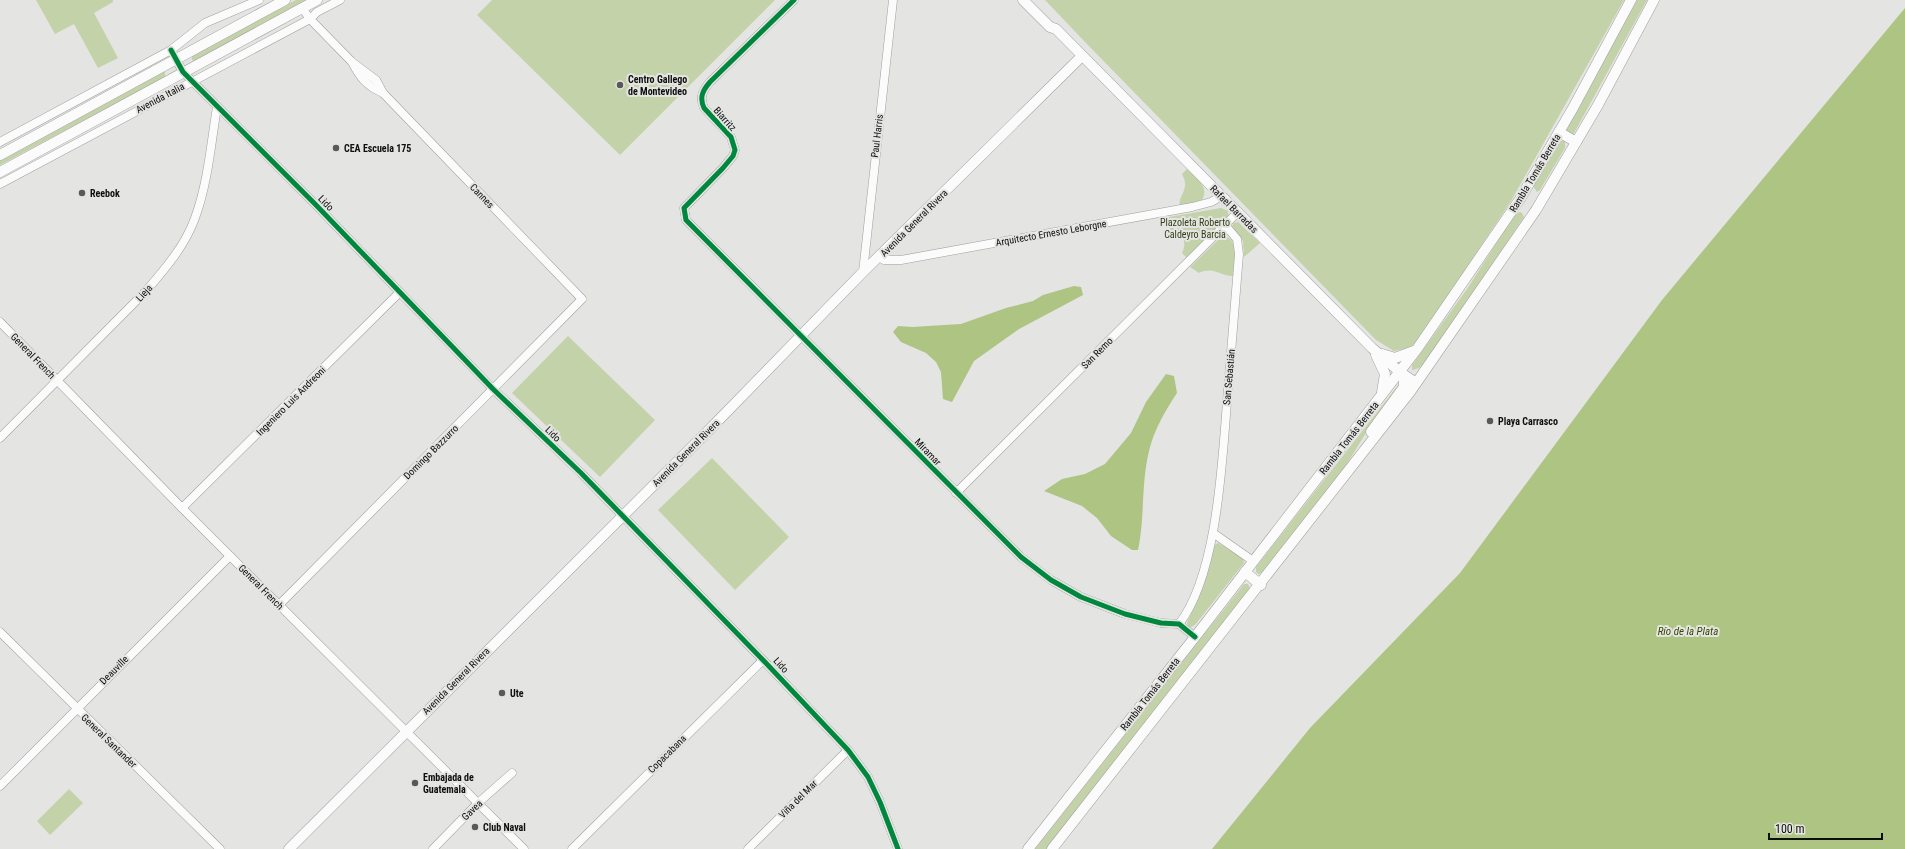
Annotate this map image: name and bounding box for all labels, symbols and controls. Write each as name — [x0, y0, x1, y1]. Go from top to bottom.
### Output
place label: Centro Gallego de Montevideo — [628, 74, 687, 97]
marker: Centro Gallego de Montevideo — [615, 80, 625, 90]
street label: Avenida Italia — [134, 81, 186, 115]
street label: Biarritz — [711, 105, 739, 133]
street label: Paul Harris — [869, 113, 885, 158]
street label: Rambla Tomás Berreta — [1507, 132, 1563, 214]
marker: CEA Escuela 175 — [331, 143, 341, 153]
place label: CEA Escuela 175 — [344, 143, 411, 154]
street label: Cannes — [468, 182, 496, 211]
street label: Rafael Barradas — [1208, 183, 1260, 235]
street label: Avenida General Rivera — [878, 187, 950, 259]
marker: Reebok — [77, 188, 87, 198]
place label: Reebok — [90, 188, 120, 199]
street label: Lido — [316, 193, 336, 213]
park label: Plazoleta Roberto Caldeyro Barcia — [1160, 217, 1230, 240]
street label: Arquitecto Ernesto Leborgne — [995, 218, 1108, 248]
street label: Lieja — [134, 282, 155, 304]
street label: General French — [9, 331, 58, 381]
street label: San Remo — [1079, 335, 1115, 371]
street label: San Sebastián — [1221, 348, 1237, 405]
street label: Ingeniero Luis Andreoni — [254, 364, 328, 438]
street label: Rambla Tomás Berreta — [1317, 399, 1381, 477]
marker: Playa Carrasco — [1485, 416, 1495, 426]
place label: Playa Carrasco — [1498, 416, 1558, 427]
street label: Avenida General Rivera — [650, 417, 722, 489]
street label: Domingo Bazzurro — [401, 422, 461, 482]
street label: Lido — [543, 424, 563, 444]
street label: Miramar — [913, 436, 943, 468]
street label: General French — [236, 562, 286, 612]
water label: Río de la Plata — [1658, 625, 1718, 638]
street label: Avenida General Rivera — [420, 645, 492, 717]
street label: Deauville — [97, 653, 131, 687]
street label: Lido — [771, 655, 791, 675]
street label: Rambla Tomás Berreta — [1118, 655, 1182, 733]
marker: Ute — [497, 688, 507, 698]
place label: Ute — [510, 688, 524, 699]
street label: General Santander — [79, 712, 139, 770]
street label: Copacabana — [646, 733, 688, 775]
place label: Embajada de Guatemala — [423, 772, 474, 795]
marker: Embajada de Guatemala — [410, 778, 420, 788]
street label: Viña del Mar — [777, 778, 819, 820]
street label: Gavea — [459, 797, 485, 822]
scale bar — [1769, 815, 1882, 841]
marker: Club Naval — [470, 822, 480, 832]
place label: Club Naval — [483, 822, 526, 833]
text: 100 m — [1775, 822, 1805, 836]

